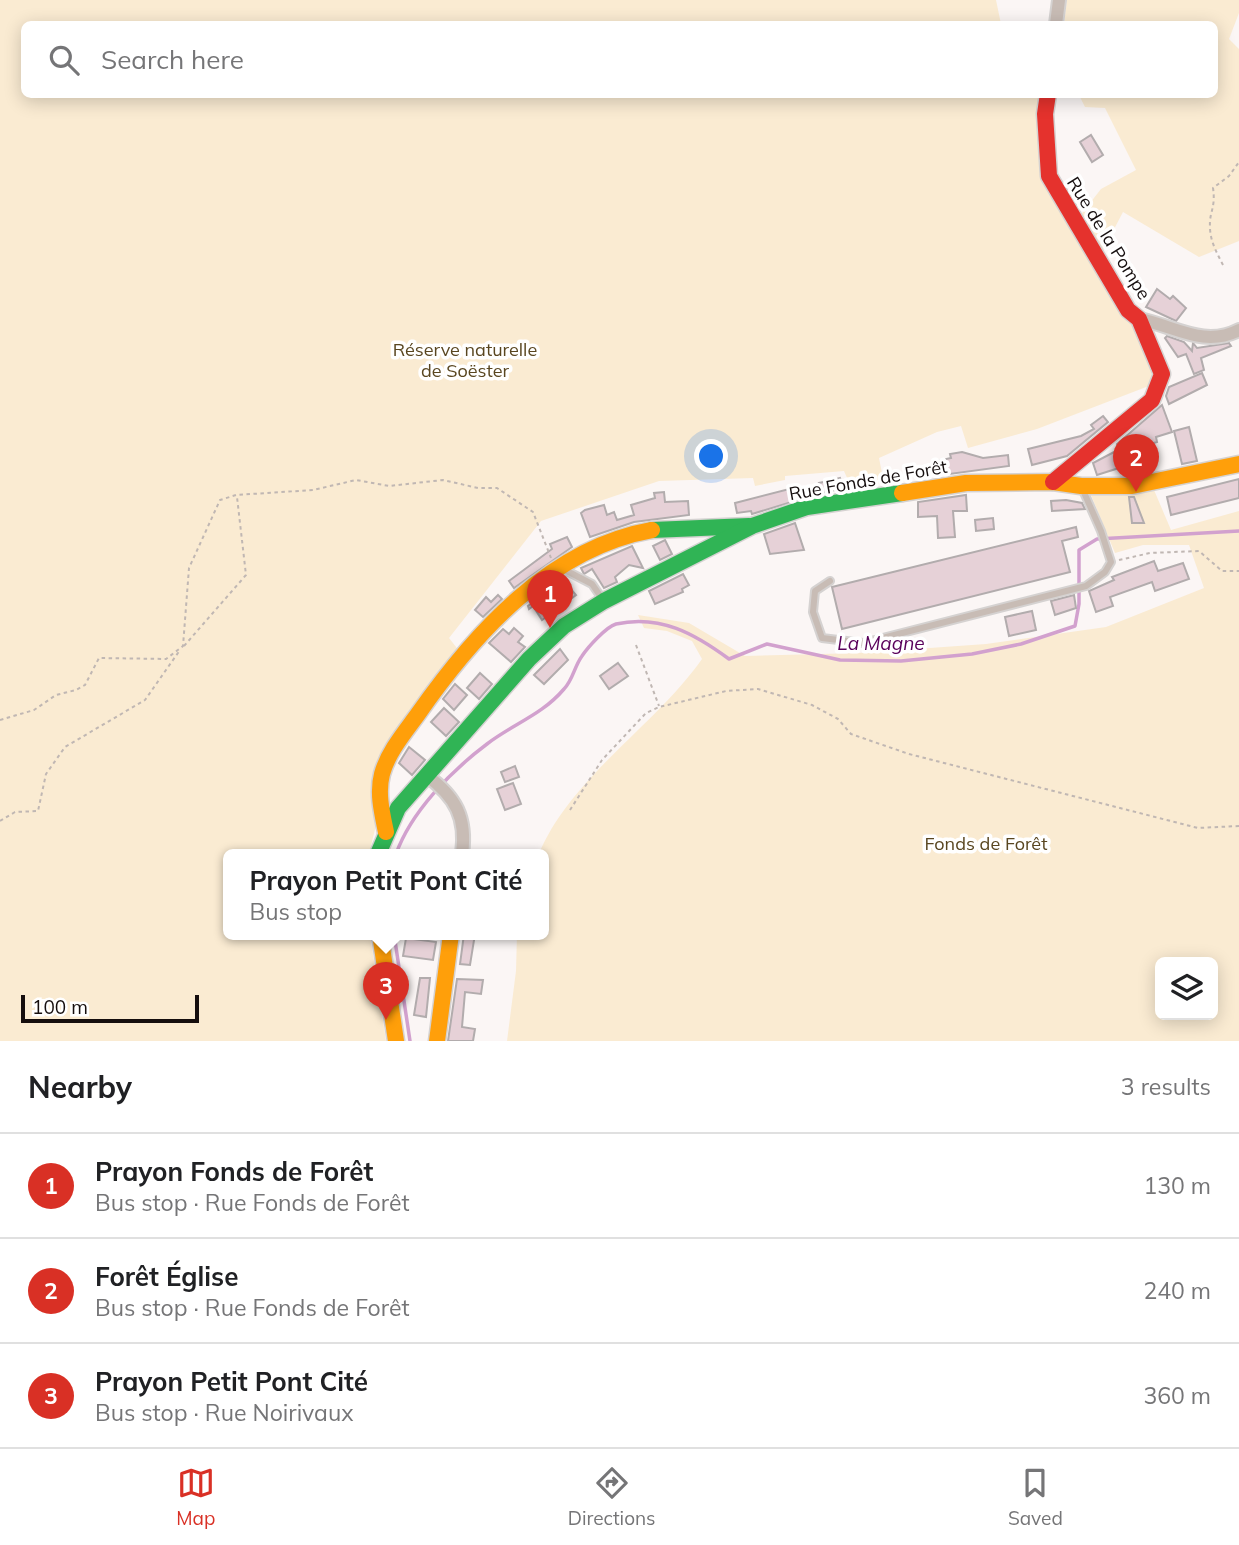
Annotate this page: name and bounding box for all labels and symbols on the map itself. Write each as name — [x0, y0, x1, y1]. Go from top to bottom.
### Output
street label: Rue de la Pompe — [1062, 172, 1156, 304]
park label: Réserve naturelle de Soëster — [393, 338, 537, 382]
pin: 2 — [1113, 434, 1159, 492]
your location — [694, 439, 728, 473]
street label: Rue Fonds de Forêt — [787, 455, 949, 505]
pin: 1 — [527, 570, 573, 628]
water label: La Magne — [837, 631, 925, 655]
park label: Fonds de Forêt — [925, 832, 1047, 855]
pin: 3 — [363, 962, 409, 1020]
scale bar — [21, 992, 200, 1024]

